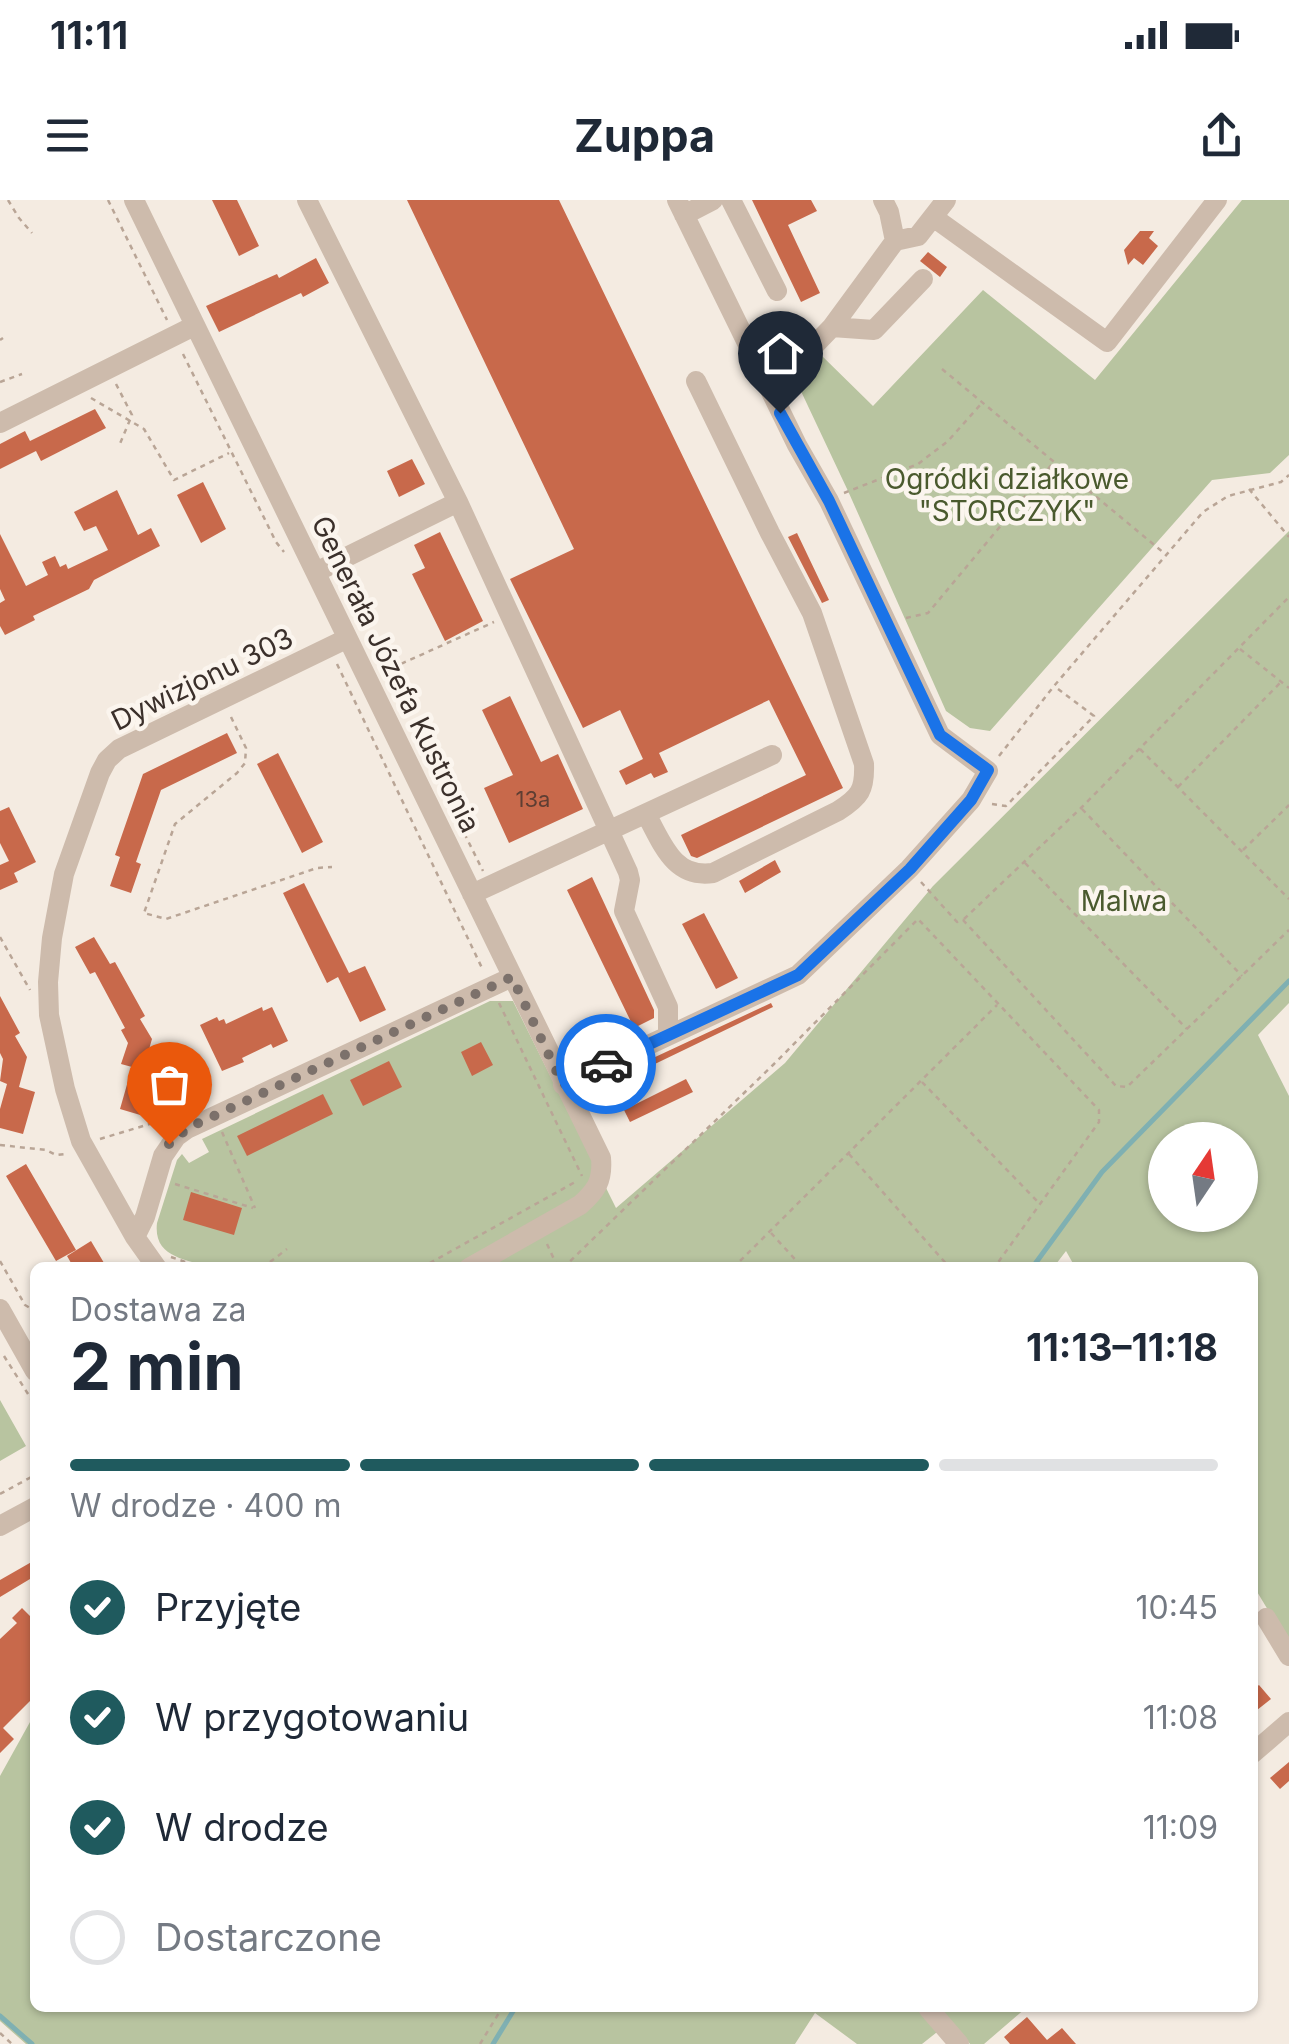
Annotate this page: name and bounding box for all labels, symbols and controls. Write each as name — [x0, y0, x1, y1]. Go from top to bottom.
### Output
text: 11:11 — [50, 12, 128, 58]
icon: menu — [40, 108, 95, 163]
text: Zuppa — [574, 108, 715, 163]
icon: share — [1194, 108, 1249, 163]
pin — [738, 311, 823, 414]
icon: home — [753, 326, 808, 381]
park label: Ogródki działkowe "STORCZYK" — [885, 462, 1129, 528]
street label: Generała Józefa Kustronia — [304, 510, 488, 838]
street label: Dywizjonu 303 — [106, 620, 298, 738]
house number: 13a — [516, 786, 550, 812]
park label: Malwa — [1081, 884, 1167, 918]
courier — [556, 1014, 656, 1114]
icon: car — [579, 1037, 634, 1092]
pin — [127, 1042, 212, 1145]
icon: bag — [142, 1057, 197, 1112]
north arrow — [1148, 1122, 1258, 1232]
map controls — [1148, 1122, 1258, 1232]
text: Dostawa za — [70, 1290, 247, 1329]
text: 11:13–11:18 — [1026, 1324, 1218, 1370]
text: 2 min — [70, 1327, 244, 1406]
text: W drodze · 400 m — [70, 1486, 342, 1525]
icon: check — [70, 1580, 125, 1635]
text: Przyjęte — [155, 1584, 302, 1630]
text: 10:45 — [1135, 1588, 1218, 1627]
icon: check — [70, 1690, 125, 1745]
text: W przygotowaniu — [155, 1694, 469, 1740]
text: 11:08 — [1143, 1698, 1218, 1737]
icon: check — [70, 1800, 125, 1855]
text: W drodze — [155, 1804, 329, 1850]
text: 11:09 — [1143, 1808, 1218, 1847]
text: Dostarczone — [155, 1914, 382, 1960]

